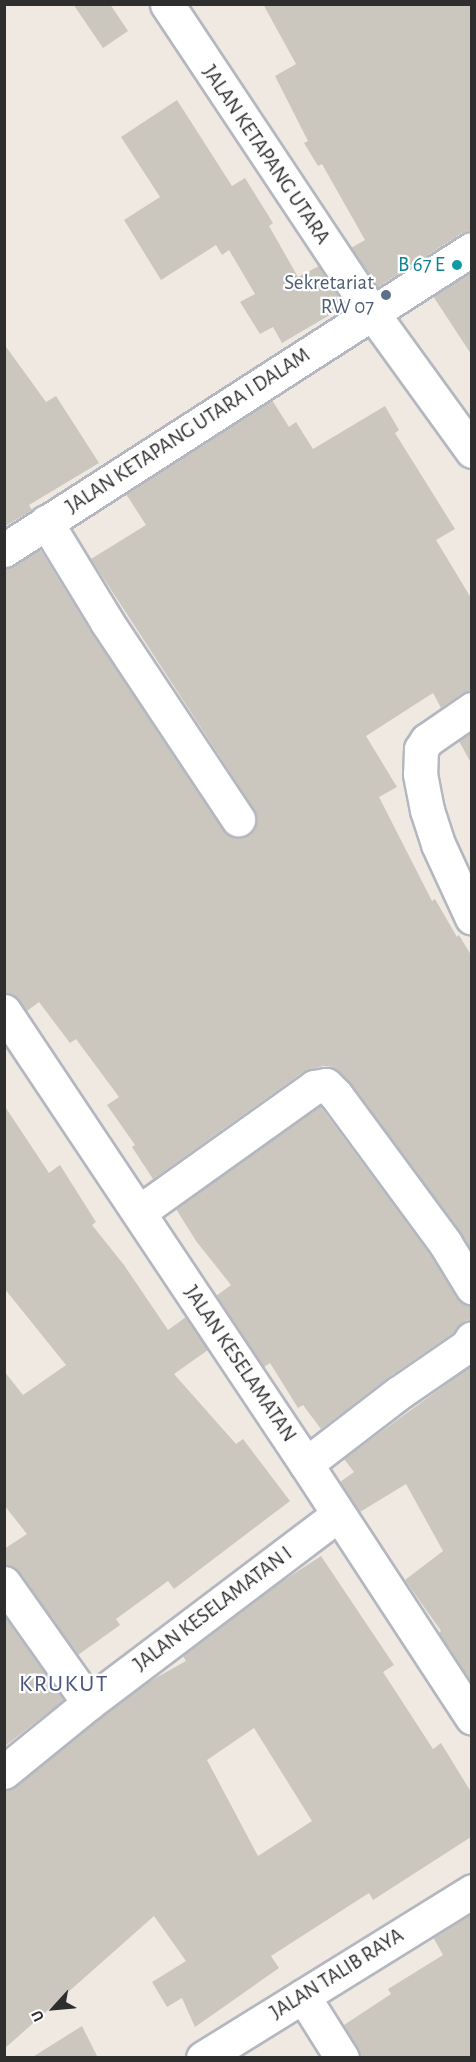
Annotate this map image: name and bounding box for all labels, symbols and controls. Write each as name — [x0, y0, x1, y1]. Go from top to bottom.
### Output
street label: JALAN KETAPANG UTARA — [197, 61, 335, 249]
place label: B 67 E — [398, 252, 445, 278]
marker: B 67 E — [450, 258, 464, 272]
place label: Sekretariat RW 07 — [284, 270, 374, 320]
marker: Sekretariat RW 07 — [379, 288, 393, 302]
street label: JALAN KETAPANG UTARA I DALAM — [61, 343, 315, 519]
street label: JALAN KESELAMATAN — [178, 1281, 302, 1447]
street label: JALAN KESELAMATAN I — [129, 1541, 297, 1677]
district label: KRUKUT — [19, 1671, 109, 1699]
street label: JALAN TALIB RAYA — [266, 1923, 408, 2025]
north arrow — [24, 1978, 84, 2038]
text: U — [28, 2008, 47, 2024]

